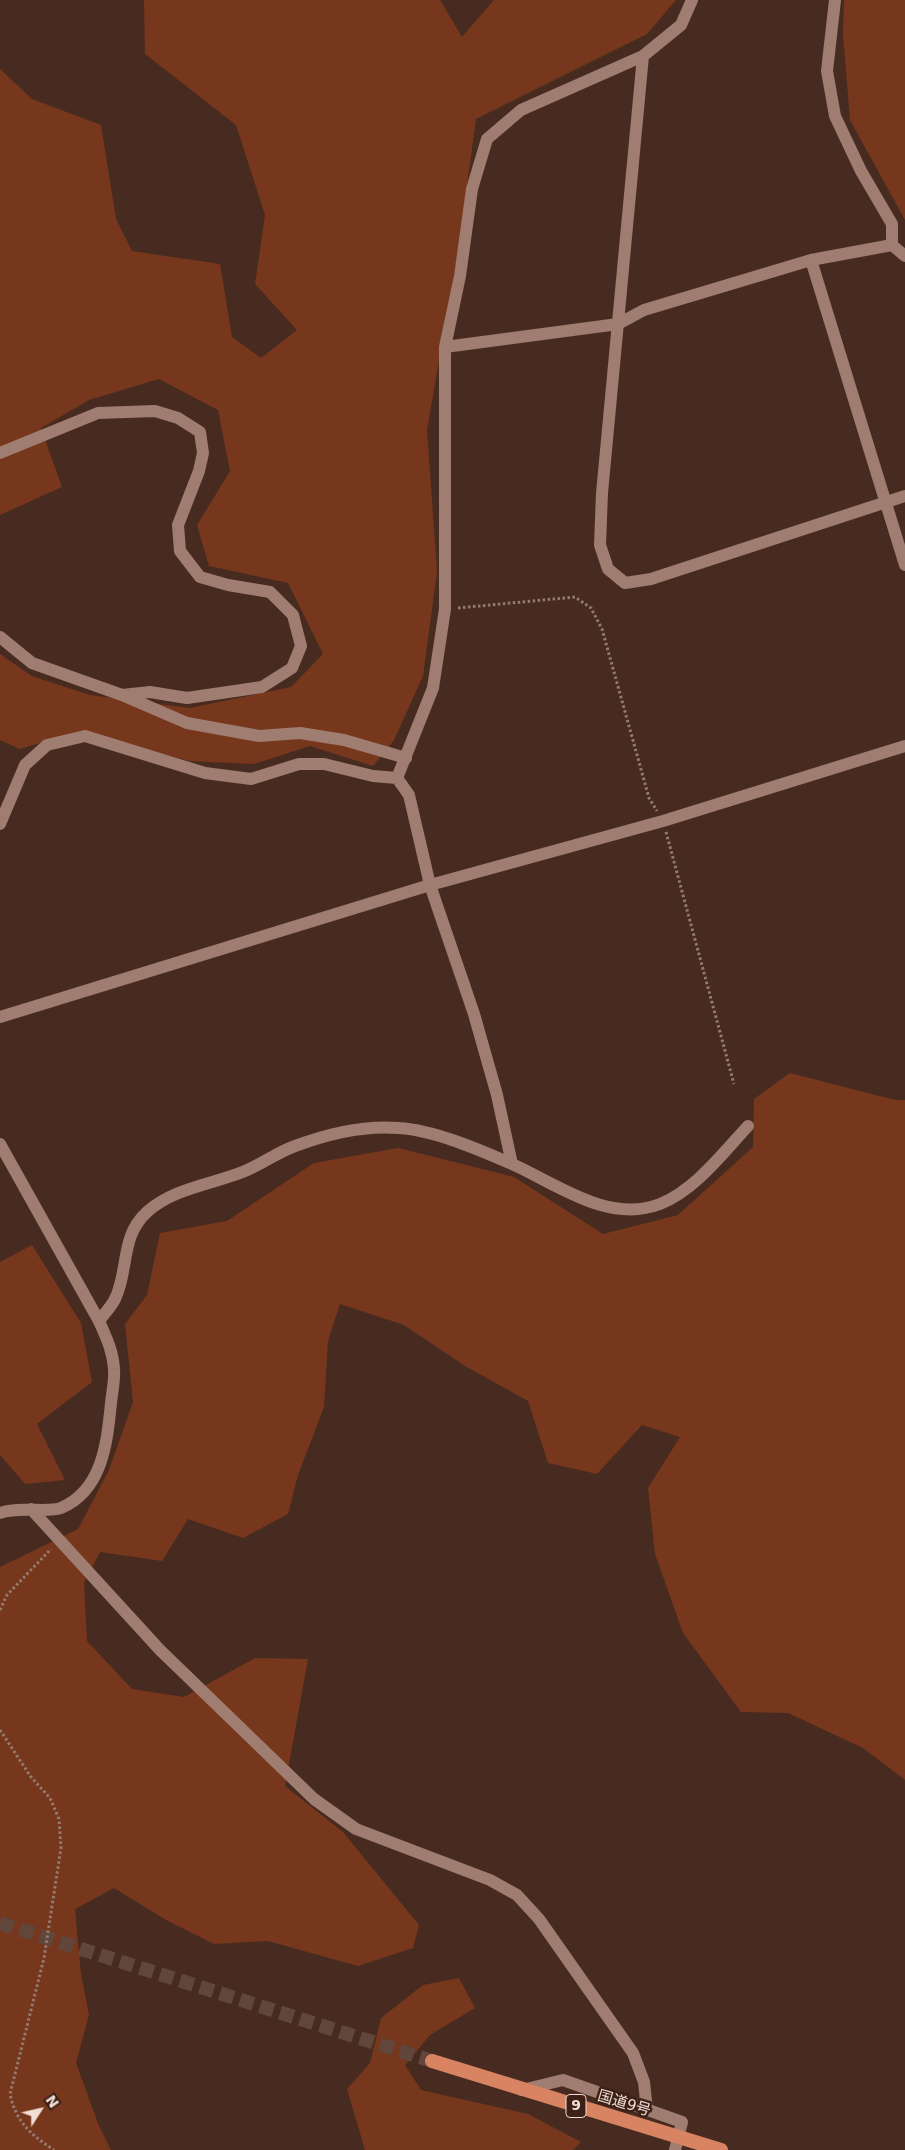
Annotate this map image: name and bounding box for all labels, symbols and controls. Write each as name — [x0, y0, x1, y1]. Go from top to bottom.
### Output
north arrow — [15, 2085, 65, 2135]
street label: 国道9号 — [595, 2087, 653, 2121]
text: N — [42, 2092, 62, 2111]
road number: 9 — [566, 2094, 586, 2118]

